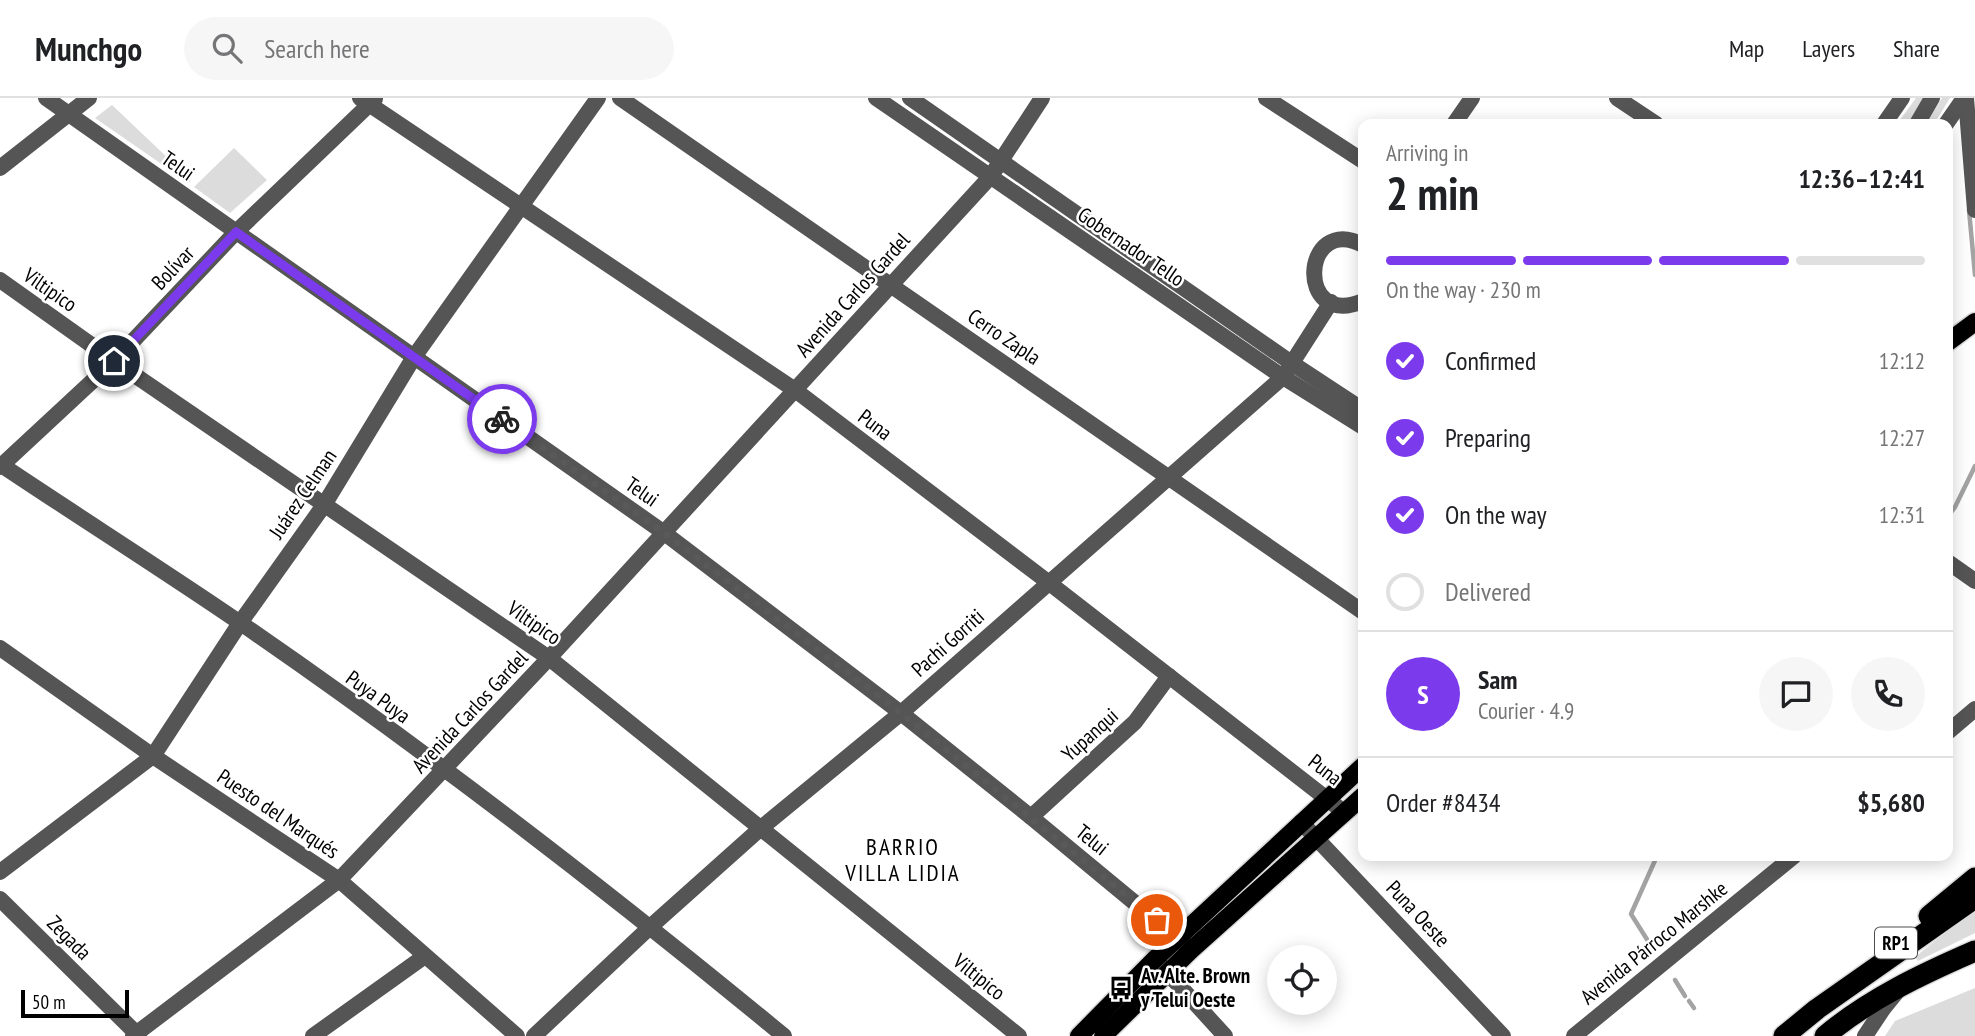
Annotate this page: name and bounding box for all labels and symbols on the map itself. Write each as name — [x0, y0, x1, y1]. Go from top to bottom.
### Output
street label: Telui — [156, 145, 200, 187]
street label: Gobernador Tello — [1073, 201, 1190, 292]
street label: Avenida Carlos Gardel — [790, 227, 916, 362]
street label: Bolívar — [145, 240, 200, 295]
street label: Viltipico — [17, 261, 82, 318]
street label: Cerro Zapla — [963, 302, 1046, 371]
pin — [84, 331, 144, 391]
courier — [467, 384, 537, 454]
street label: Puna — [853, 403, 898, 446]
street label: Juárez Celman — [262, 444, 342, 544]
street label: Telui — [620, 471, 664, 513]
street label: Viltipico — [501, 594, 566, 651]
street label: Pachi Gorriti — [906, 603, 990, 682]
street label: Avenida Carlos Gardel — [406, 645, 533, 779]
street label: Puya Puya — [341, 664, 416, 729]
street label: Yupanqui — [1056, 702, 1124, 767]
street label: Puna — [1303, 748, 1348, 791]
street label: Puesto del Marqués — [212, 763, 344, 864]
street label: Telui — [1070, 818, 1114, 861]
district label: BARRIO VILLA LIDIA — [844, 832, 961, 887]
street label: Puna Oeste — [1381, 875, 1456, 953]
street label: Avenida Párroco Marshke — [1575, 875, 1733, 1010]
pin — [1127, 890, 1187, 950]
street label: Zegada — [41, 910, 97, 966]
road number: RP1 — [1875, 928, 1917, 958]
street label: Viltipico — [947, 947, 1011, 1006]
place label: Av. Alte. Brown y Telui Oeste — [1140, 962, 1250, 1013]
bus stop icon: Av. Alte. Brown y Telui Oeste — [1107, 974, 1135, 1002]
scale bar — [21, 987, 130, 1019]

